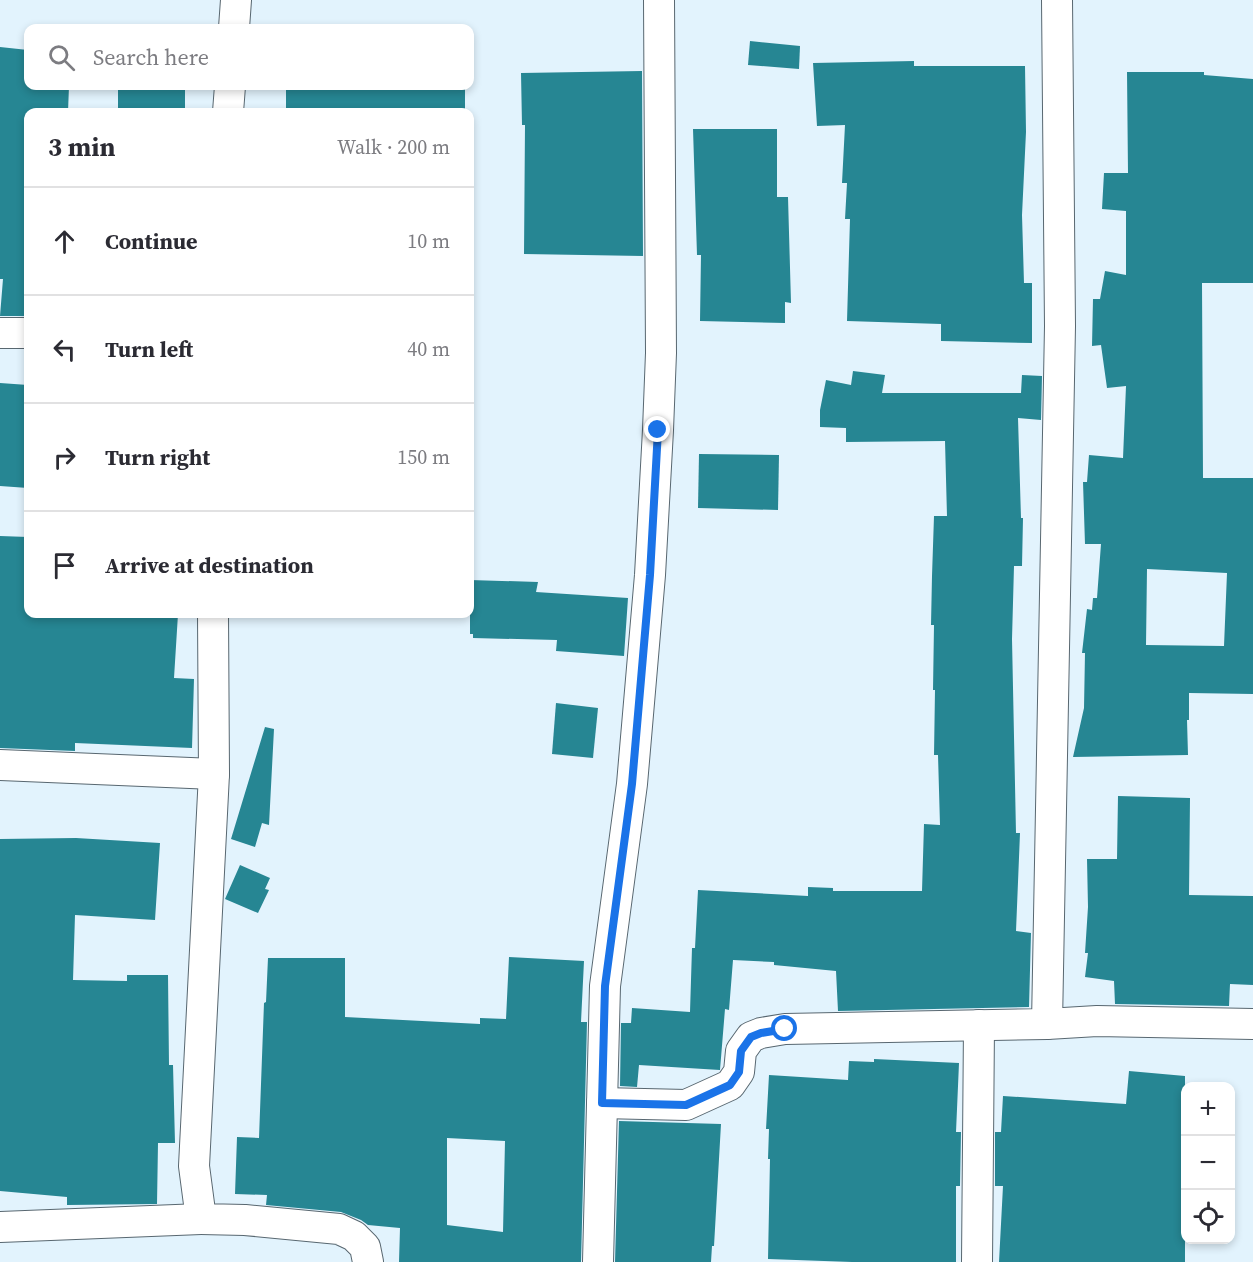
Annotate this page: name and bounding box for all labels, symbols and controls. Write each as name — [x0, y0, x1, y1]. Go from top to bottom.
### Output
search box — [24, 24, 474, 90]
icon: search — [45, 41, 78, 74]
text: Search here — [93, 42, 209, 72]
text: 3 min — [48, 129, 115, 165]
text: Walk · 200 m — [337, 133, 450, 161]
icon: ahead — [48, 225, 81, 258]
text: Continue — [105, 226, 198, 256]
text: 10 m — [407, 227, 450, 255]
icon: left — [48, 333, 81, 366]
text: Turn left — [105, 334, 193, 364]
text: 40 m — [407, 335, 450, 363]
route end — [644, 416, 670, 442]
icon: right — [48, 441, 81, 474]
text: Turn right — [105, 442, 210, 472]
text: 150 m — [397, 443, 450, 471]
icon: arrive — [48, 549, 81, 582]
text: Arrive at destination — [105, 550, 314, 580]
route start — [771, 1015, 797, 1041]
map controls — [1181, 1082, 1235, 1244]
button: + — [1181, 1082, 1235, 1136]
button: − — [1181, 1136, 1235, 1190]
button: locate — [1181, 1190, 1235, 1244]

